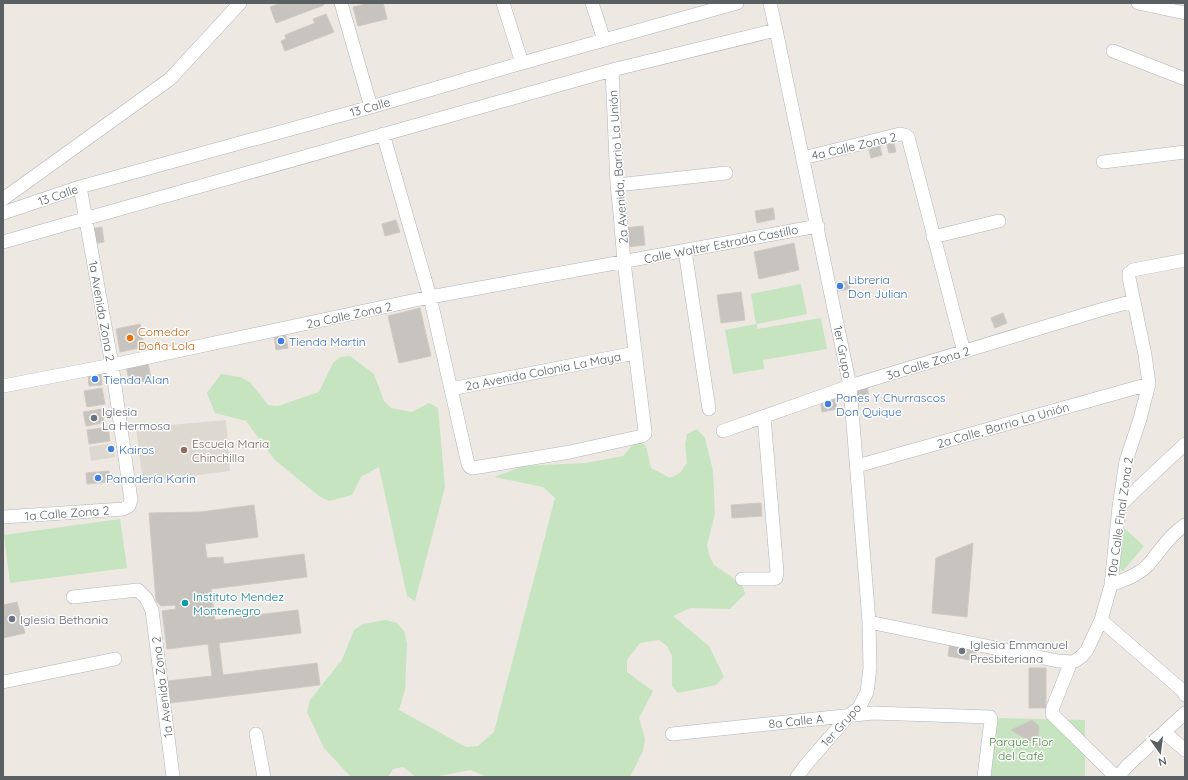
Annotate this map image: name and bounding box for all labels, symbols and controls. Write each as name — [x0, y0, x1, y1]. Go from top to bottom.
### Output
street label: 2a Avenida, Barrio La Unión — [605, 90, 631, 244]
street label: 13 Calle — [348, 94, 392, 120]
street label: 4a Calle Zona 2 — [810, 129, 898, 163]
street label: 13 Calle — [36, 181, 80, 209]
street label: Calle Walter Estrada Castillo — [643, 222, 799, 266]
street label: 1a Avenida Zona 2 — [86, 260, 118, 363]
place label: Libreria Don Julian — [848, 272, 907, 301]
marker: Libreria Don Julian — [835, 281, 845, 291]
street label: 2a Calle Zona 2 — [305, 299, 393, 331]
place label: Comedor Doña Lola — [138, 324, 195, 353]
street label: 1er Grupo — [831, 324, 855, 380]
marker: Comedor Doña Lola — [125, 333, 135, 343]
place label: Tienda Martin — [289, 334, 366, 349]
marker: Tienda Martin — [276, 336, 286, 346]
street label: 3a Calle Zona 2 — [884, 343, 972, 383]
street label: 2a Avenida Colonia La Maya — [464, 349, 622, 393]
place label: Tienda Alan — [103, 372, 169, 387]
marker: Tienda Alan — [90, 374, 100, 384]
place label: Panes Y Churrascos Don Quique — [836, 390, 946, 419]
marker: Panes Y Churrascos Don Quique — [823, 399, 833, 409]
street label: 2a Calle, Barrio La Unión — [935, 399, 1071, 451]
place label: Iglesia La Hermosa — [102, 404, 170, 433]
marker: Iglesia La Hermosa — [89, 413, 99, 423]
place label: Escuela Maria Chinchilla — [192, 436, 269, 465]
place label: Kairos — [119, 442, 155, 457]
marker: Kairos — [106, 444, 116, 454]
marker: Escuela Maria Chinchilla — [179, 445, 189, 455]
street label: 10a Calle Final Zona 2 — [1104, 456, 1136, 578]
place label: Panadería Karin — [106, 471, 196, 486]
marker: Panadería Karin — [93, 473, 103, 483]
street label: 1a Calle Zona 2 — [24, 503, 110, 523]
place label: Instituto Mendez Montenegro — [193, 589, 284, 618]
marker: Instituto Mendez Montenegro — [180, 598, 190, 608]
place label: Iglesia Bethania — [20, 612, 108, 627]
marker: Iglesia Bethania — [7, 614, 17, 624]
street label: 1a Avenida Zona 2 — [148, 635, 176, 738]
place label: Iglesia Emmanuel Presbiteriana — [970, 637, 1068, 666]
marker: Iglesia Emmanuel Presbiteriana — [957, 646, 967, 656]
street label: 1er Grupo — [818, 700, 864, 750]
street label: 8a Calle A — [768, 711, 825, 731]
north arrow — [1140, 732, 1180, 772]
park label: Parque Flor del Café — [989, 734, 1053, 763]
text: N — [1157, 754, 1168, 769]

